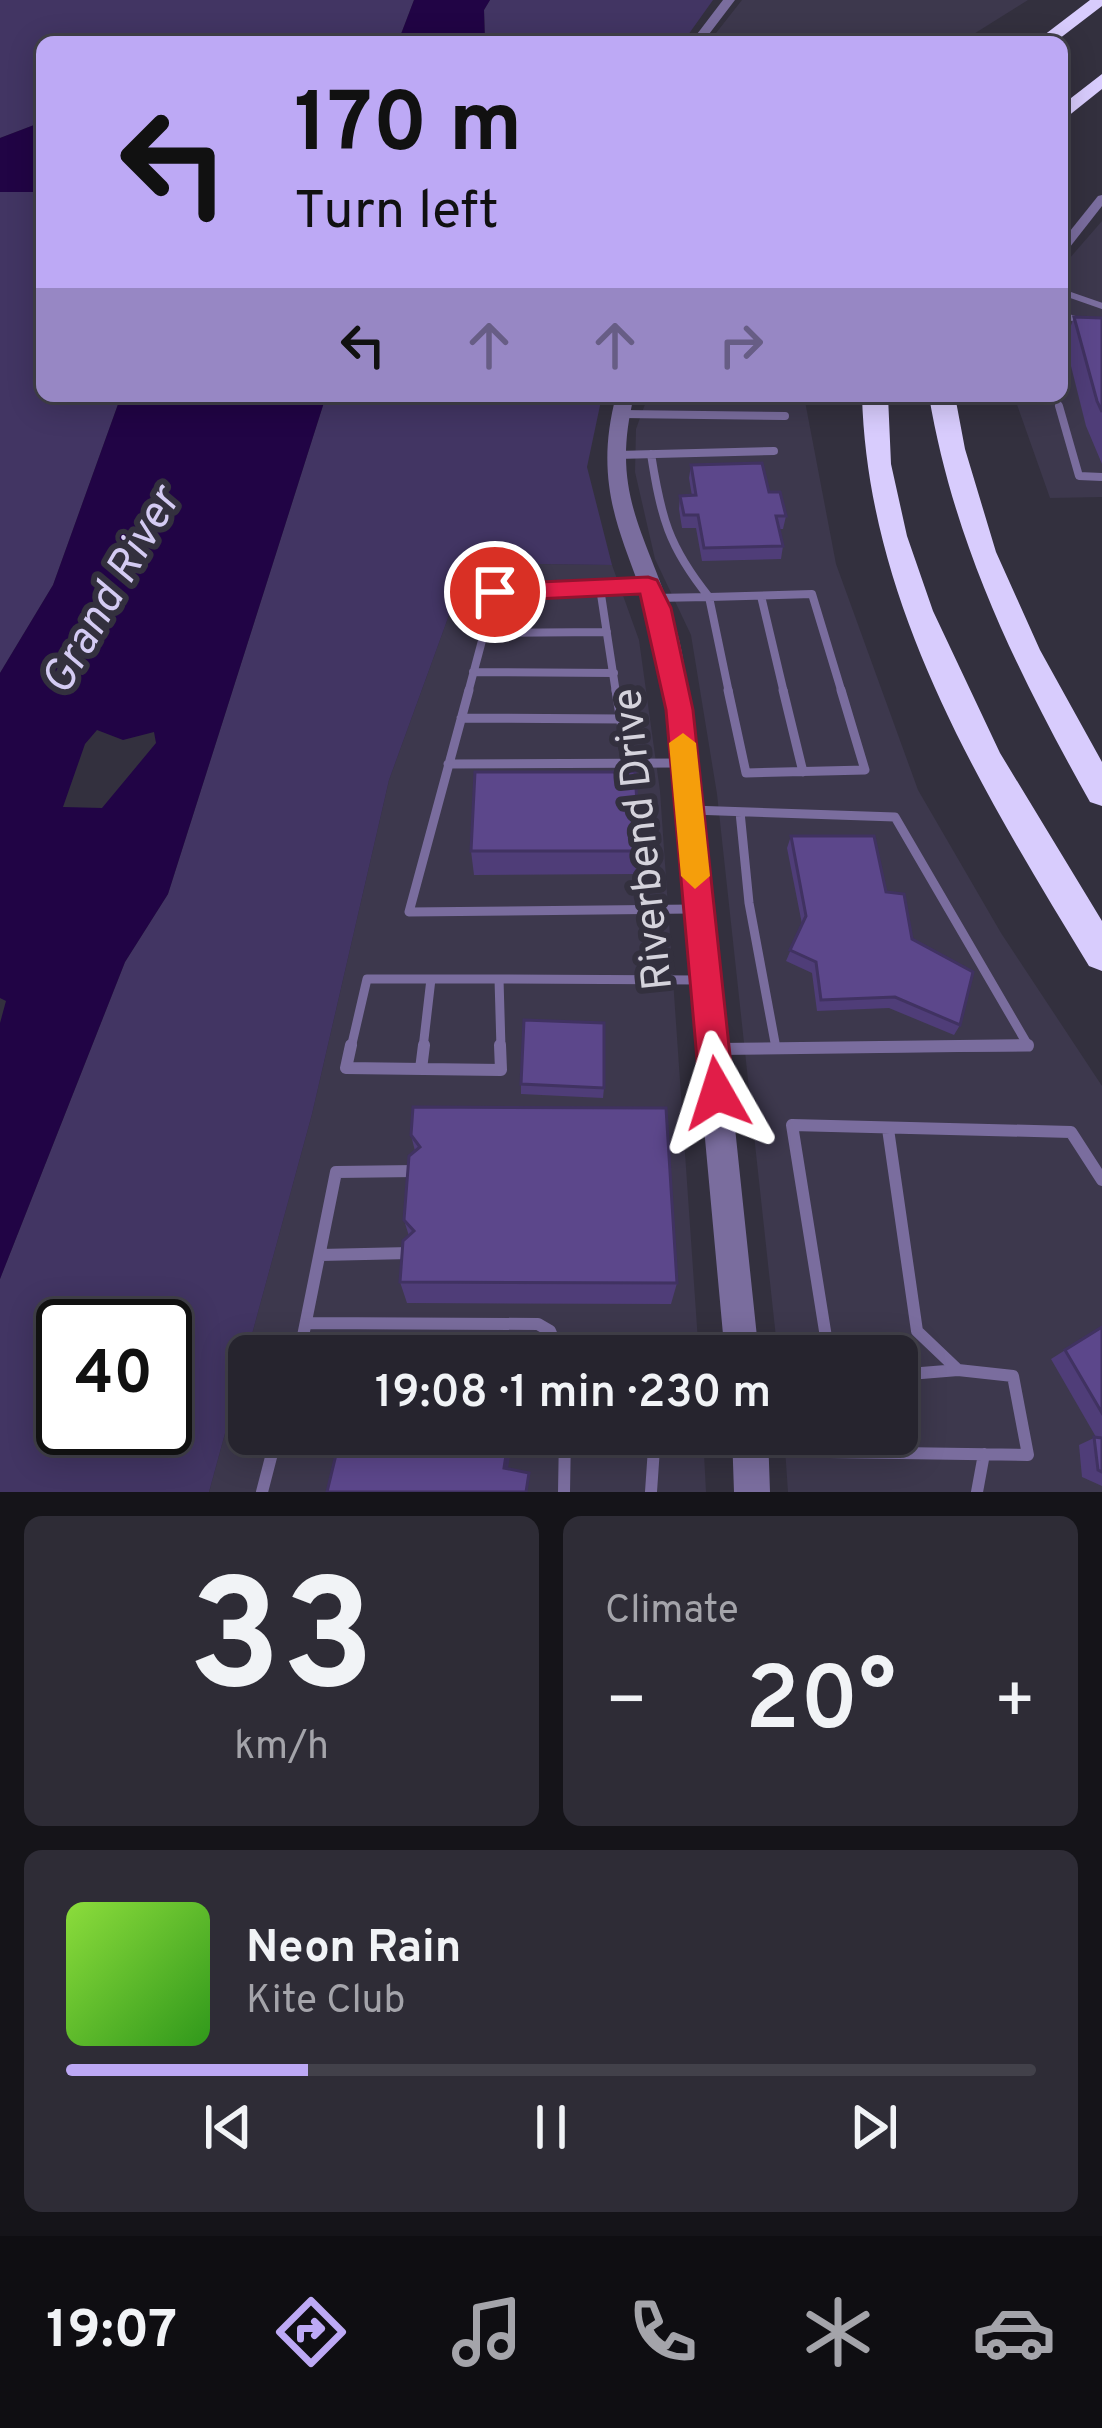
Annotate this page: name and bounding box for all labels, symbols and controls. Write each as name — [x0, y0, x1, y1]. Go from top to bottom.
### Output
text: 170 m — [294, 75, 522, 181]
icon: left — [96, 84, 252, 240]
text: Turn left — [294, 179, 499, 248]
icon: left — [330, 312, 396, 378]
icon: ahead — [456, 312, 522, 378]
icon: ahead — [582, 312, 648, 378]
icon: right — [708, 312, 774, 378]
water label: Grand River — [31, 475, 197, 706]
pin — [444, 541, 546, 643]
icon: arrive — [462, 559, 528, 625]
street label: Riverbend Drive — [603, 685, 687, 993]
position arrow — [654, 1030, 780, 1156]
speed limit sign: 40 — [36, 1299, 192, 1455]
text: 19:08 · 1 min · 230 m — [375, 1366, 771, 1423]
text: 33 — [188, 1547, 375, 1745]
text: Climate — [605, 1588, 739, 1637]
text: 20° — [745, 1648, 896, 1761]
text: − — [605, 1663, 648, 1746]
text: + — [993, 1663, 1036, 1746]
text: km/h — [234, 1724, 329, 1773]
text: Neon Rain — [246, 1921, 462, 1978]
text: Kite Club — [246, 1978, 405, 2027]
icon: previous — [195, 2094, 261, 2160]
icon: pause — [518, 2094, 584, 2160]
icon: next — [841, 2094, 907, 2160]
icon: directions — [269, 2290, 353, 2374]
icon: music — [445, 2290, 529, 2374]
icon: phone — [621, 2290, 705, 2374]
icon: climate — [796, 2290, 880, 2374]
icon: car — [972, 2290, 1056, 2374]
text: 19:07 — [46, 2298, 177, 2367]

